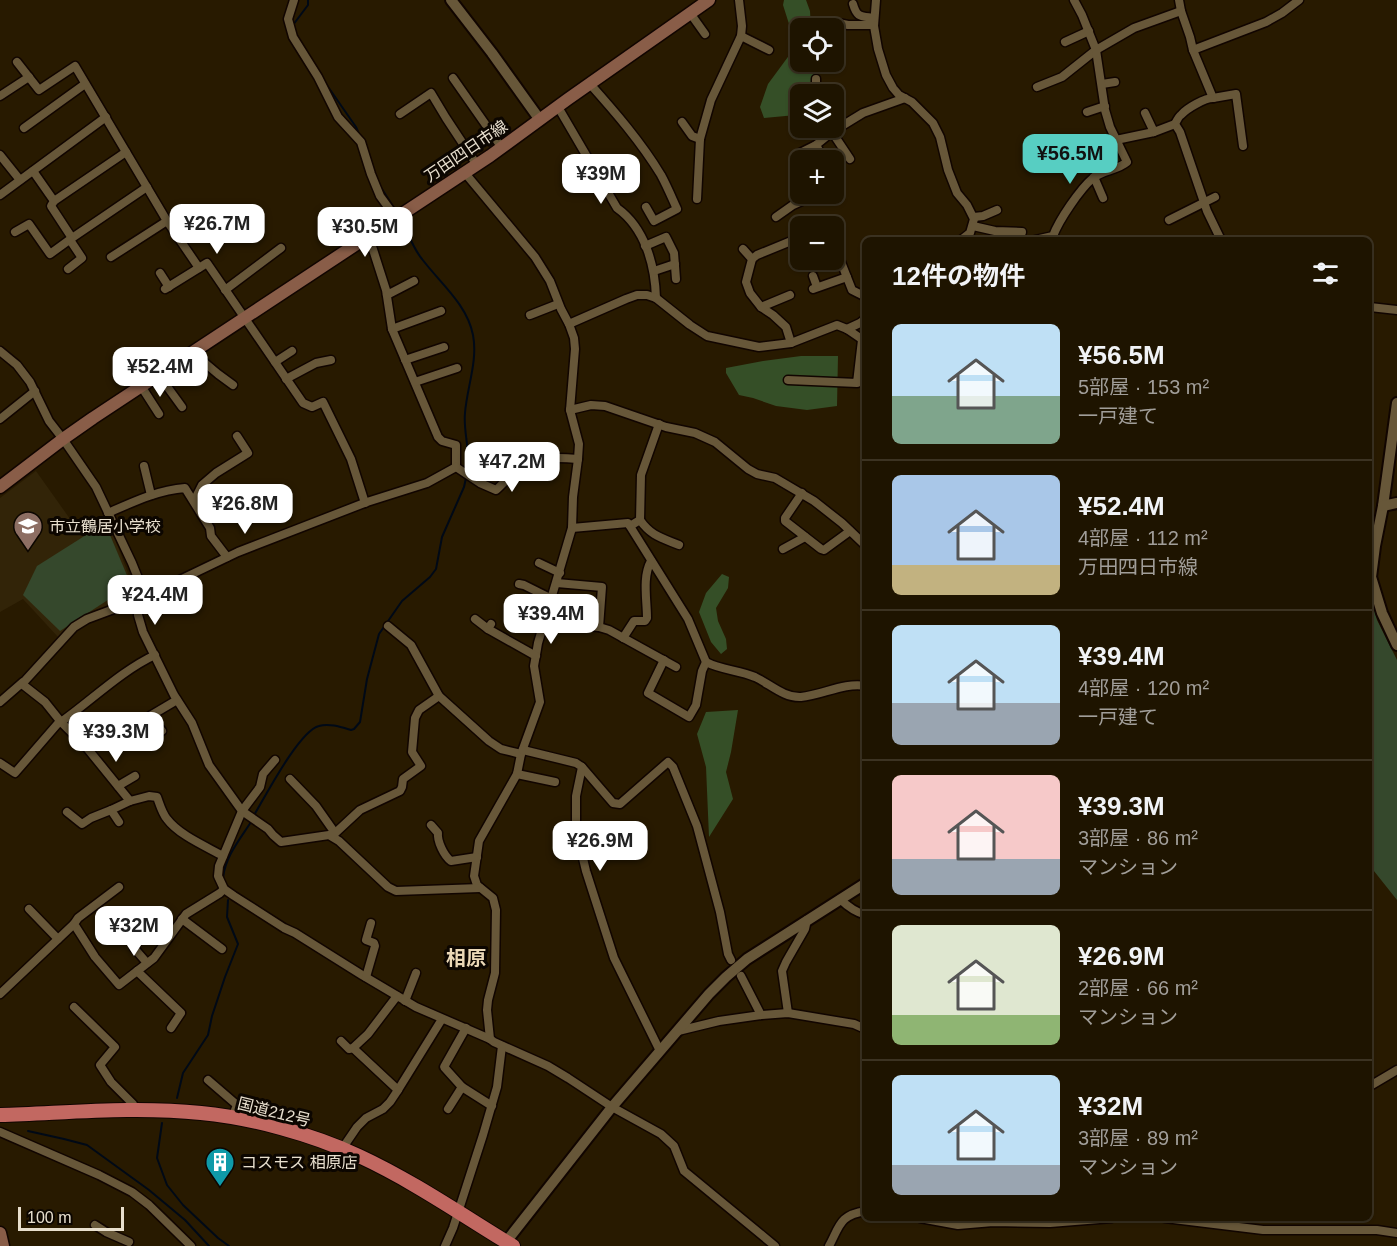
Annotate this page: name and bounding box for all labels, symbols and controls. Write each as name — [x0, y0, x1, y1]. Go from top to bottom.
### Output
map controls — [790, 18, 844, 270]
button: locate — [790, 18, 844, 72]
button: layers — [790, 84, 844, 138]
street label: 万田四日市線 — [421, 117, 511, 185]
pin: ¥56.5M — [1021, 134, 1119, 185]
text: ¥56.5M — [1037, 142, 1103, 164]
button: + — [790, 150, 844, 204]
pin: ¥39M — [565, 154, 637, 205]
text: ¥39M — [576, 162, 626, 184]
pin: ¥26.7M — [168, 204, 266, 255]
pin: ¥30.5M — [316, 207, 414, 258]
text: ¥26.7M — [184, 212, 250, 234]
text: ¥30.5M — [332, 215, 398, 237]
button: − — [790, 216, 844, 270]
icon: filters — [1309, 257, 1342, 290]
text: 12件の物件 — [892, 261, 1025, 291]
text: ¥56.5M — [1078, 340, 1165, 370]
pin: ¥52.4M — [111, 347, 209, 398]
icon: home — [940, 348, 1012, 420]
text: ¥52.4M — [127, 355, 193, 377]
text: 5部屋 · 153 m² — [1078, 376, 1209, 398]
text: 一戸建て — [1078, 405, 1158, 427]
pin: ¥47.2M — [463, 442, 561, 493]
text: ¥47.2M — [479, 450, 545, 472]
pin: ¥26.8M — [196, 484, 294, 535]
text: ¥52.4M — [1078, 491, 1165, 521]
text: ¥26.8M — [212, 492, 278, 514]
icon: home — [940, 499, 1012, 571]
school or university icon: 市立鶴居小学校 — [12, 510, 44, 552]
place label: 市立鶴居小学校 — [49, 518, 161, 535]
text: 4部屋 · 112 m² — [1078, 527, 1208, 549]
text: 万田四日市線 — [1078, 556, 1198, 578]
pin: ¥24.4M — [106, 575, 204, 626]
text: ¥24.4M — [122, 583, 188, 605]
pin: ¥39.4M — [502, 594, 600, 645]
text: ¥39.4M — [518, 602, 584, 624]
text: ¥39.4M — [1078, 641, 1165, 671]
icon: home — [940, 649, 1012, 721]
text: 4部屋 · 120 m² — [1078, 677, 1209, 699]
text: 一戸建て — [1078, 706, 1158, 728]
pin: ¥39.3M — [67, 712, 165, 763]
text: ¥39.3M — [83, 720, 149, 742]
text: ¥39.3M — [1078, 791, 1165, 821]
icon: home — [940, 799, 1012, 871]
pin: ¥26.9M — [551, 821, 649, 872]
text: 3部屋 · 86 m² — [1078, 827, 1198, 849]
text: ¥26.9M — [567, 829, 633, 851]
text: マンション — [1078, 856, 1178, 878]
pin: ¥32M — [98, 906, 170, 957]
text: ¥32M — [109, 914, 159, 936]
text: ¥26.9M — [1078, 941, 1165, 971]
district label: 相原 — [446, 947, 486, 969]
icon: home — [940, 949, 1012, 1021]
text: 2部屋 · 66 m² — [1078, 977, 1198, 999]
text: マンション — [1078, 1006, 1178, 1028]
text: ¥32M — [1078, 1091, 1143, 1121]
street label: 国道212号 — [236, 1095, 312, 1129]
icon: home — [940, 1099, 1012, 1171]
text: 3部屋 · 89 m² — [1078, 1127, 1198, 1149]
building icon: コスモス 相原店 — [204, 1146, 236, 1188]
place label: コスモス 相原店 — [241, 1154, 357, 1171]
text: マンション — [1078, 1156, 1178, 1178]
scale bar — [18, 1204, 124, 1232]
text: 100 m — [27, 1209, 71, 1226]

